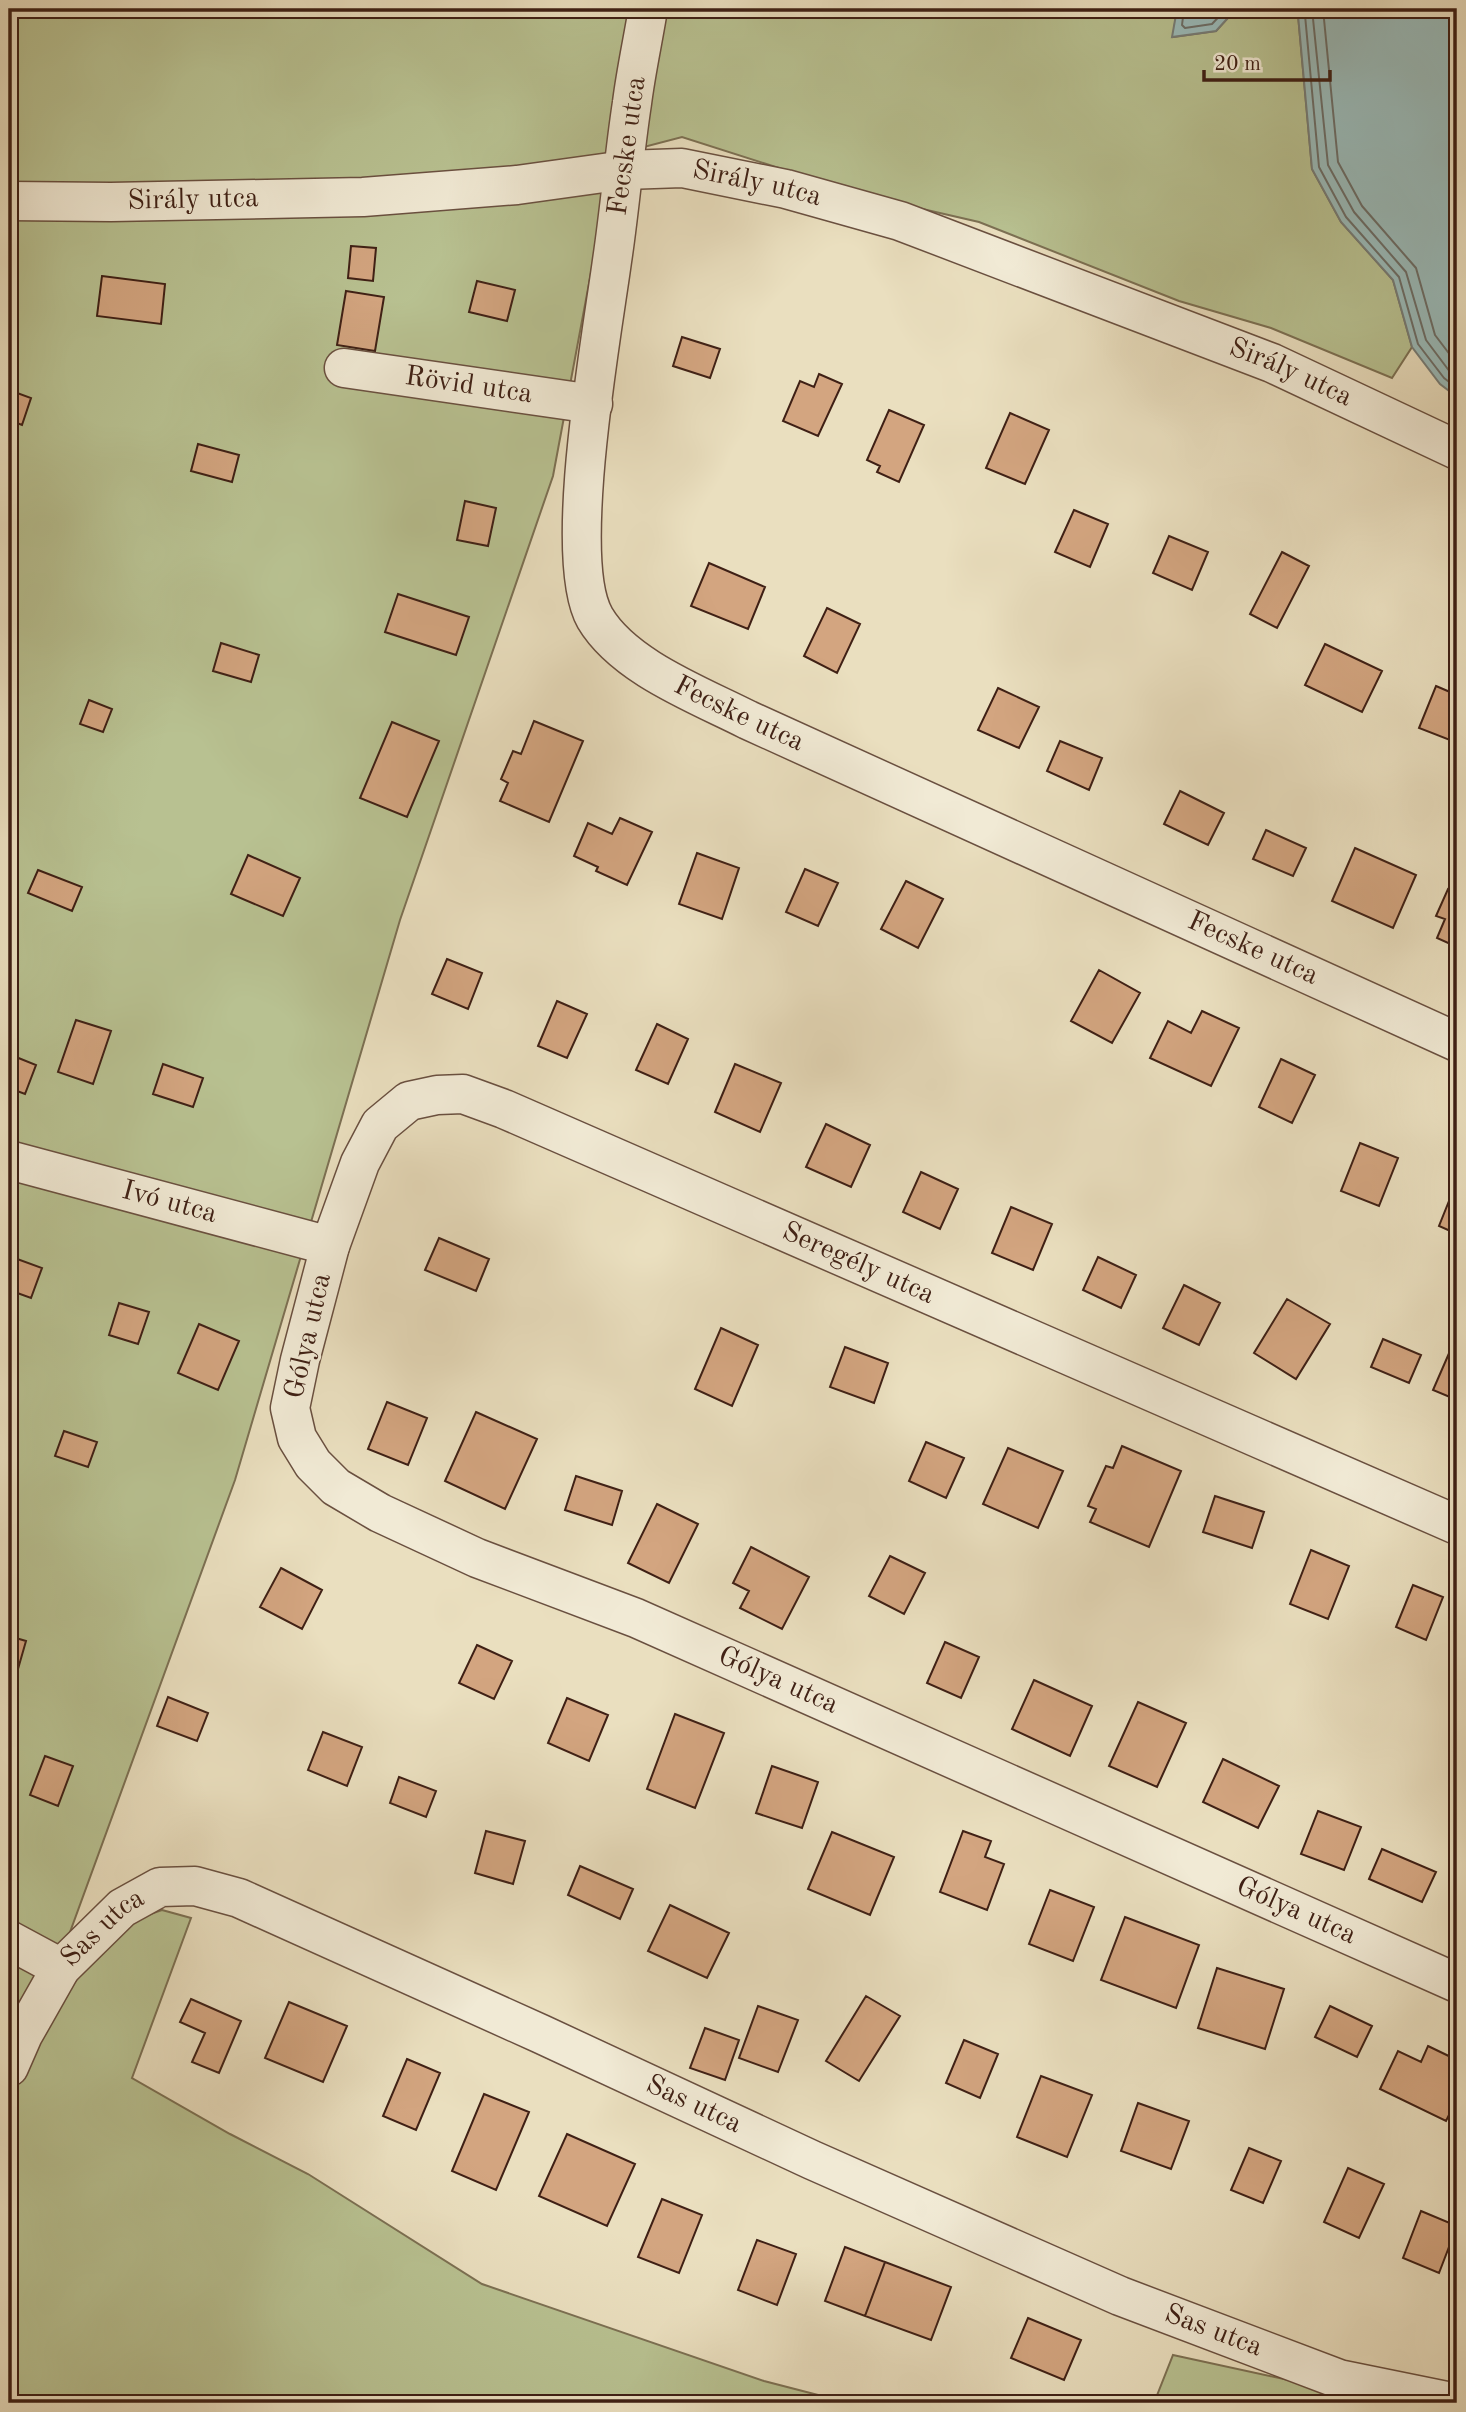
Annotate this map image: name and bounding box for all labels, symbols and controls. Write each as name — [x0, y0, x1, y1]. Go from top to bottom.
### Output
scale bar — [1204, 38, 1330, 82]
text: 20 m — [1214, 54, 1261, 75]
street label: Fecske utca — [604, 74, 652, 217]
street label: Sirály utca — [690, 156, 825, 212]
street label: Sirály utca — [127, 185, 259, 216]
street label: Sirály utca — [1225, 334, 1356, 413]
street label: Rövid utca — [403, 363, 534, 409]
street label: Fecske utca — [669, 672, 808, 757]
street label: Fecske utca — [1183, 907, 1323, 991]
street label: Ivó utca — [119, 1177, 220, 1229]
street label: Seregély utca — [778, 1218, 939, 1310]
street label: Gólya utca — [281, 1270, 337, 1402]
street label: Gólya utca — [714, 1642, 842, 1720]
street label: Gólya utca — [1232, 1873, 1360, 1950]
street label: Sas utca — [56, 1884, 149, 1973]
street label: Sas utca — [641, 2071, 746, 2139]
street label: Sas utca — [1161, 2300, 1266, 2363]

